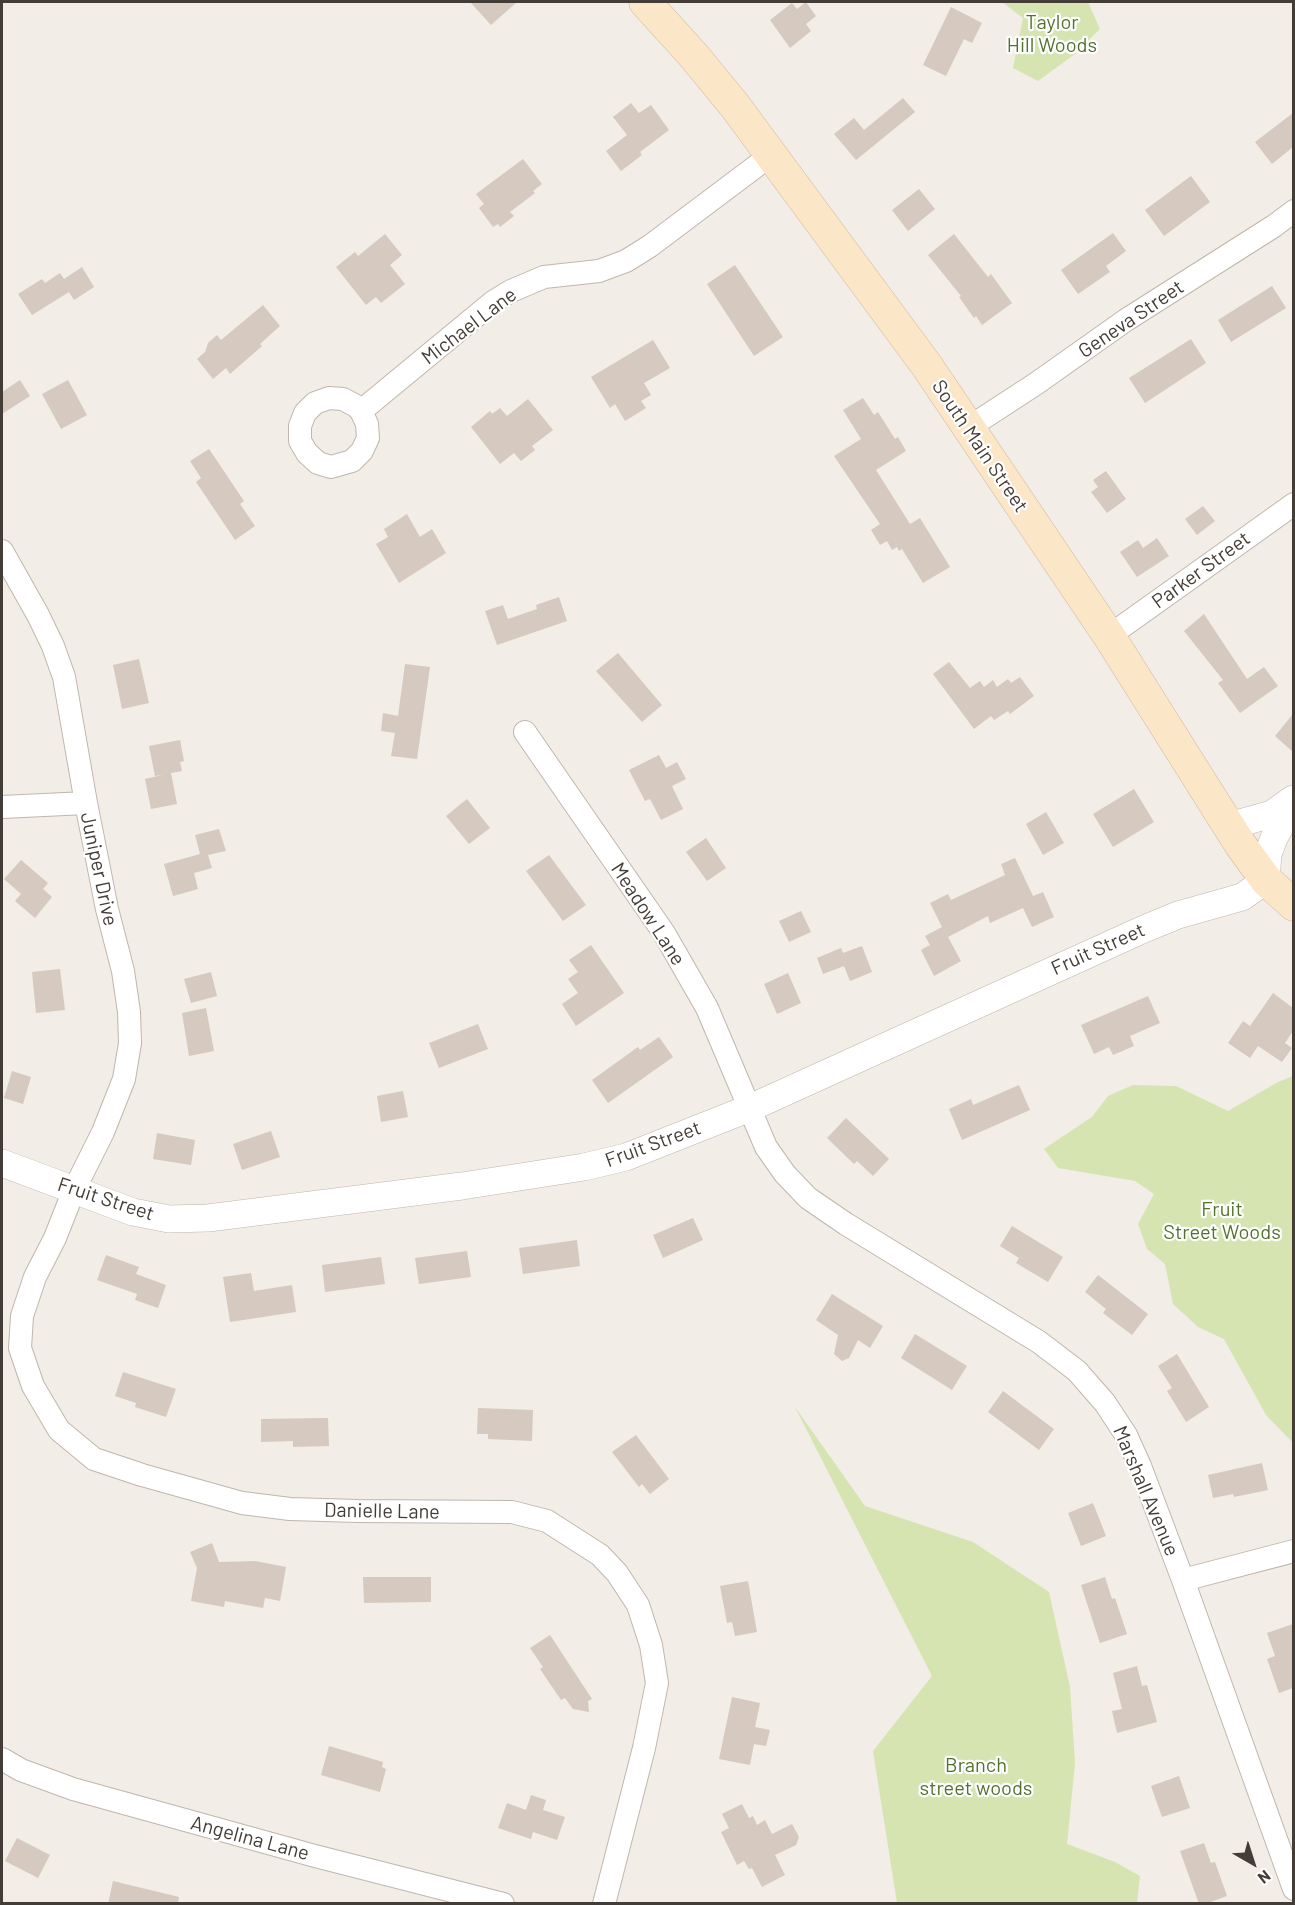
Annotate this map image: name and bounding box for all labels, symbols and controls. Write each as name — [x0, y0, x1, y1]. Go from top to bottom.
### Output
park label: Taylor Hill Woods — [1007, 10, 1097, 57]
street label: Geneva Street — [1074, 275, 1188, 363]
street label: Michael Lane — [417, 282, 521, 370]
street label: South Main Street — [927, 375, 1033, 517]
street label: Parker Street — [1147, 526, 1255, 614]
street label: Juniper Drive — [75, 810, 123, 928]
street label: Meadow Lane — [606, 858, 690, 970]
street label: Fruit Street — [1047, 918, 1149, 980]
street label: Fruit Street — [602, 1116, 704, 1172]
street label: Fruit Street — [55, 1172, 157, 1226]
park label: Fruit Street Woods — [1163, 1197, 1281, 1244]
street label: Marshall Avenue — [1108, 1422, 1184, 1560]
street label: Danielle Lane — [324, 1498, 440, 1524]
park label: Branch street woods — [920, 1753, 1032, 1800]
street label: Angelina Lane — [188, 1811, 312, 1865]
north arrow — [1223, 1833, 1283, 1893]
text: N — [1255, 1867, 1275, 1888]

